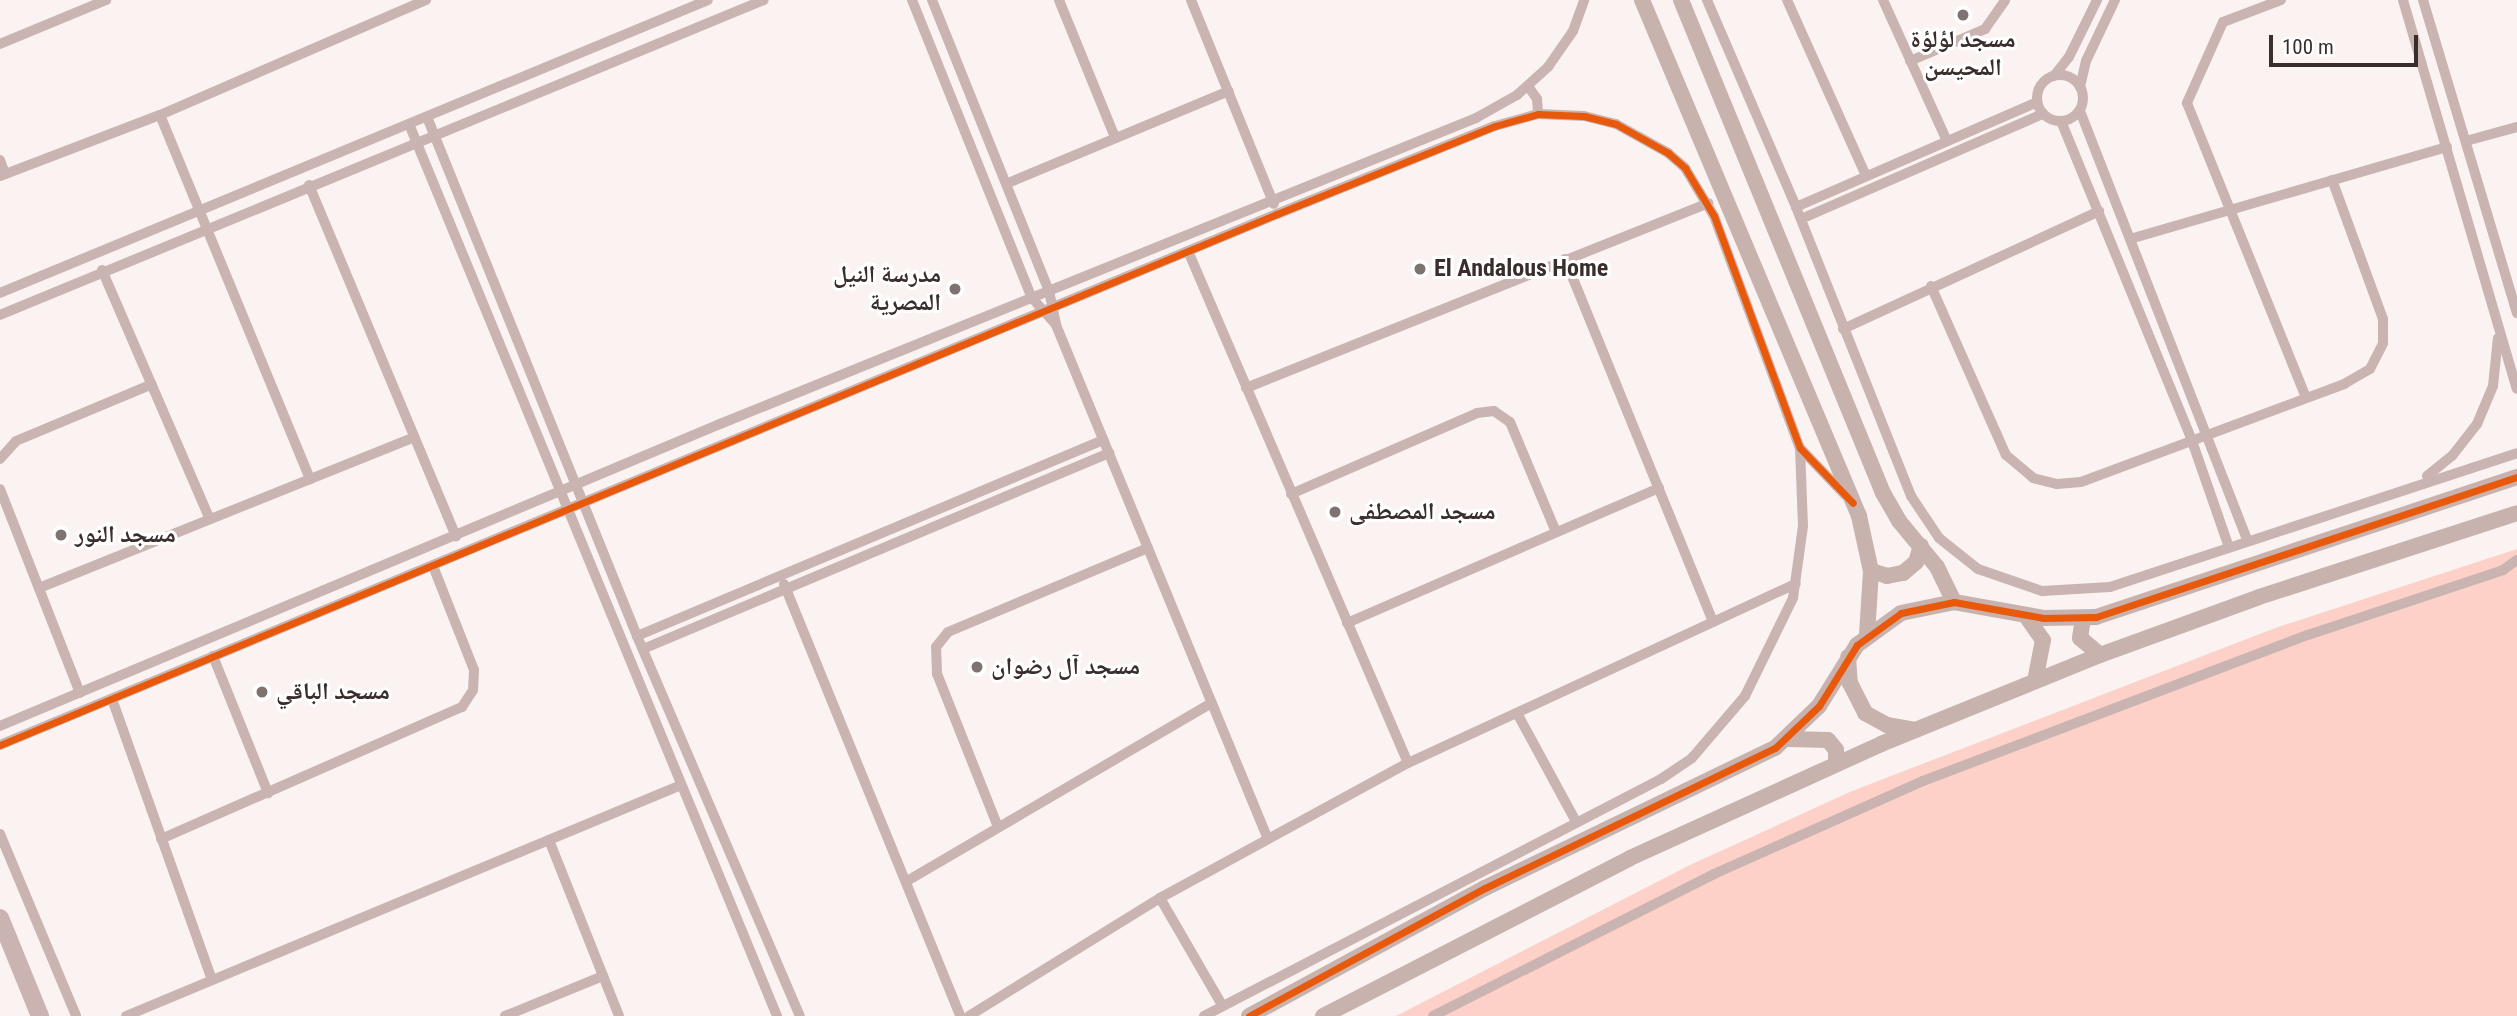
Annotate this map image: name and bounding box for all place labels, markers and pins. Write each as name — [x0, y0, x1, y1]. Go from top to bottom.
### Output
marker: مسجد لؤلؤة المحيسن — [1955, 7, 1971, 23]
place label: مسجد لؤلؤة المحيسن — [1910, 26, 2016, 82]
place label: El Andalous Home — [1434, 255, 1608, 283]
place label: مدرسة النيل المصرية — [833, 261, 941, 317]
marker: El Andalous Home — [1412, 261, 1428, 277]
marker: مدرسة النيل المصرية — [947, 281, 963, 297]
place label: مسجد المصطفى — [1349, 498, 1496, 526]
marker: مسجد المصطفى — [1327, 504, 1343, 520]
place label: مسجد النور — [75, 521, 176, 549]
marker: مسجد النور — [53, 527, 69, 543]
place label: مسجد آل رضوان — [991, 653, 1140, 681]
marker: مسجد آل رضوان — [969, 659, 985, 675]
place label: مسجد الباقي — [276, 678, 390, 706]
marker: مسجد الباقي — [254, 684, 270, 700]

